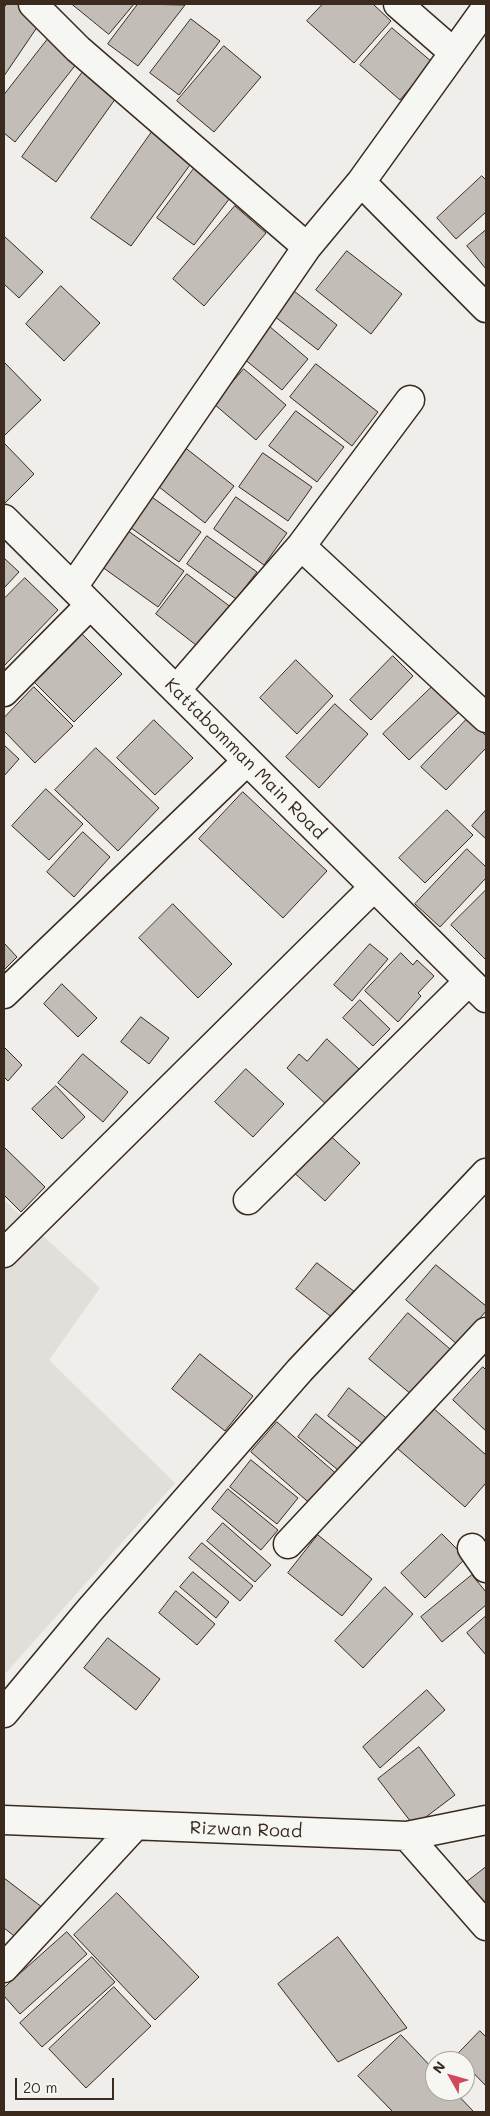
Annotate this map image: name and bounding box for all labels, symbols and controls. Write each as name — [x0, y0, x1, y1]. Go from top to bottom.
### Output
street label: Kattabomman Main Road — [160, 674, 330, 844]
street label: Rizwan Road — [189, 1817, 303, 1843]
north arrow — [425, 2051, 475, 2101]
text: N — [428, 2057, 449, 2077]
scale bar — [18, 2068, 116, 2100]
text: 20 m — [23, 2077, 57, 2097]

